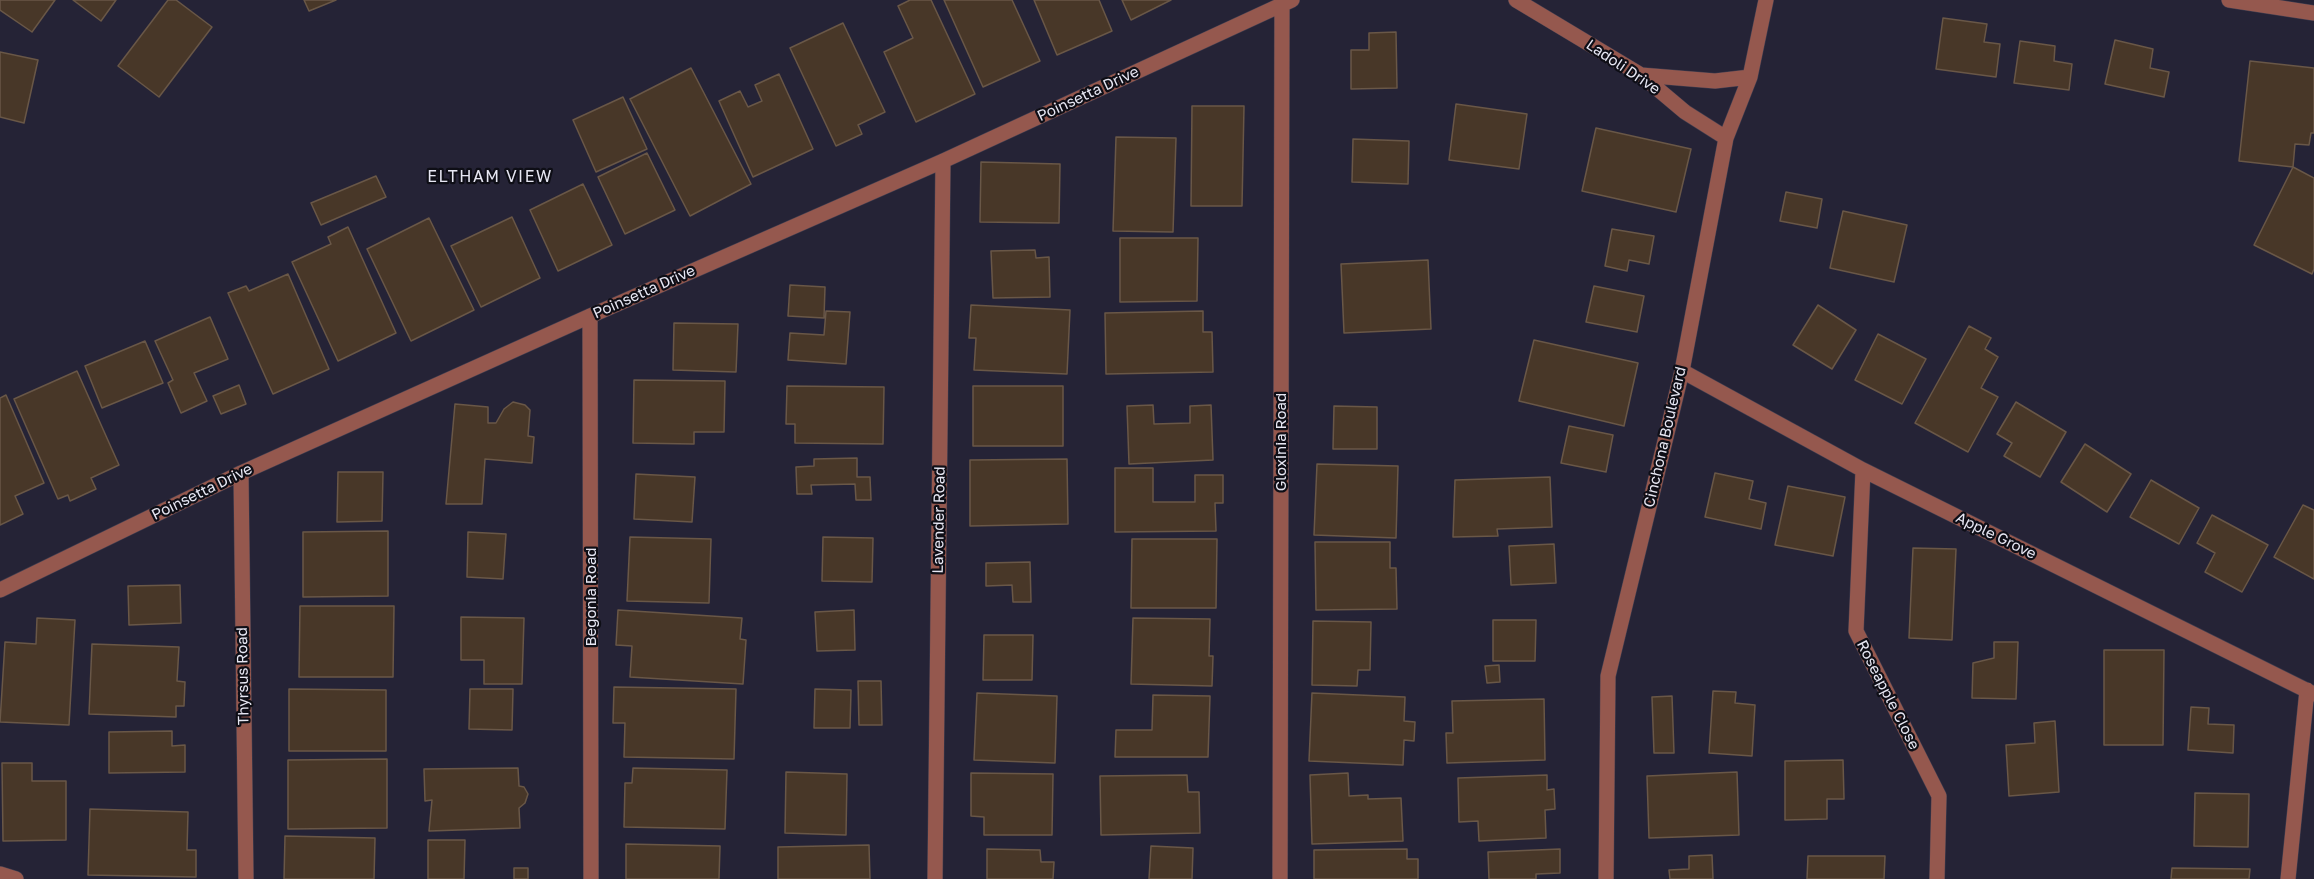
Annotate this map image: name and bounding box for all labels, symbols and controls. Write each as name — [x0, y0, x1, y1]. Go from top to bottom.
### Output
street label: Ladoli Drive — [1583, 36, 1663, 98]
street label: Poinsetta Drive — [1034, 63, 1142, 125]
district label: ELTHAM VIEW — [427, 167, 553, 187]
street label: Poinsetta Drive — [590, 261, 698, 323]
street label: Cinchona Boulevard — [1640, 365, 1690, 509]
street label: Gloxinia Road — [1272, 393, 1290, 491]
street label: Poinsetta Drive — [149, 460, 255, 524]
street label: Lavender Road — [929, 466, 949, 574]
street label: Apple Grove — [1953, 509, 2039, 563]
street label: Begonia Road — [582, 547, 600, 647]
street label: Thyrsus Road — [233, 627, 253, 725]
street label: Roseapple Close — [1853, 637, 1923, 753]

